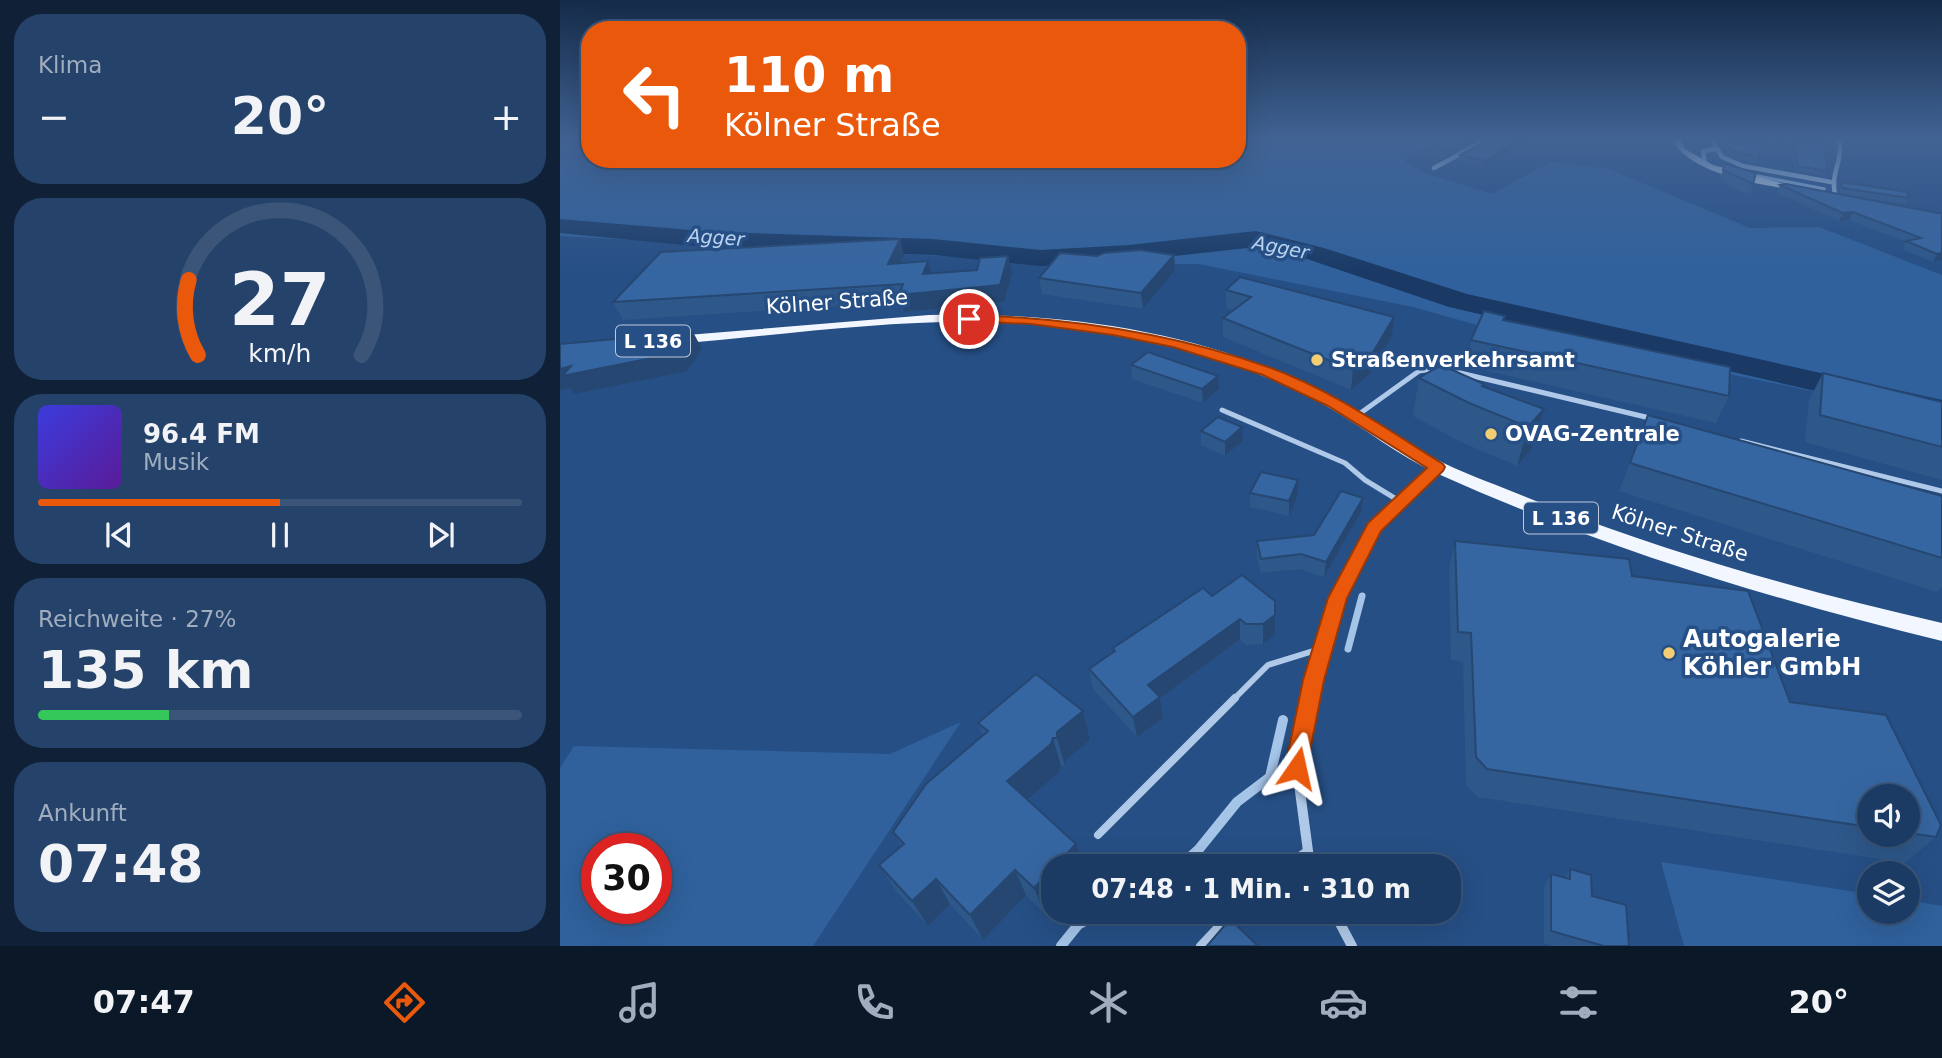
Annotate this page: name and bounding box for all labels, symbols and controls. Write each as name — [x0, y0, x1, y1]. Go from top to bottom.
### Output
text: 110 m — [724, 47, 894, 104]
icon: left — [609, 49, 700, 140]
text: Klima — [38, 52, 102, 78]
text: 20° — [231, 86, 329, 146]
text: − — [38, 95, 70, 139]
text: + — [490, 95, 522, 139]
text: Kölner Straße — [724, 106, 941, 144]
water label: Agger — [685, 224, 746, 250]
water label: Agger — [1249, 230, 1312, 263]
text: 27 — [229, 257, 331, 342]
street label: Kölner Straße — [765, 285, 909, 319]
pin — [939, 289, 999, 349]
icon: arrive — [950, 300, 988, 338]
road number: L 136 — [616, 326, 690, 356]
text: km/h — [248, 339, 312, 368]
place label: Straßenverkehrsamt — [1331, 348, 1575, 372]
marker: Straßenverkehrsamt — [1309, 352, 1325, 368]
text: 96.4 FM — [143, 419, 260, 449]
place label: OVAG-Zentrale — [1505, 422, 1680, 446]
marker: OVAG-Zentrale — [1483, 426, 1499, 442]
text: Musik — [143, 449, 209, 475]
street label: Kölner Straße — [1609, 500, 1751, 566]
road number: L 136 — [1524, 503, 1598, 534]
icon: previous — [100, 516, 138, 554]
icon: pause — [261, 516, 299, 554]
icon: next — [422, 516, 460, 554]
text: Reichweite · 27% — [38, 606, 236, 632]
place label: Autogalerie Köhler GmbH — [1683, 625, 1861, 681]
text: 135 km — [38, 640, 253, 700]
marker: Autogalerie Köhler GmbH — [1661, 645, 1677, 661]
position arrow — [1260, 731, 1334, 805]
map controls — [1857, 784, 1920, 924]
button: sound — [1857, 784, 1920, 847]
text: Ankunft — [38, 800, 127, 826]
speed limit sign: 30 — [581, 833, 672, 924]
text: 07:48 — [38, 834, 204, 894]
button: layers — [1857, 861, 1920, 924]
text: 07:48 · 1 Min. · 310 m — [1091, 874, 1411, 904]
icon: directions — [380, 978, 429, 1027]
icon: music — [615, 978, 664, 1027]
icon: phone — [850, 978, 899, 1027]
icon: climate — [1084, 978, 1133, 1027]
icon: car — [1319, 978, 1368, 1027]
icon: filters — [1554, 978, 1603, 1027]
text: 07:47 — [93, 983, 195, 1021]
text: 20° — [1789, 983, 1849, 1021]

